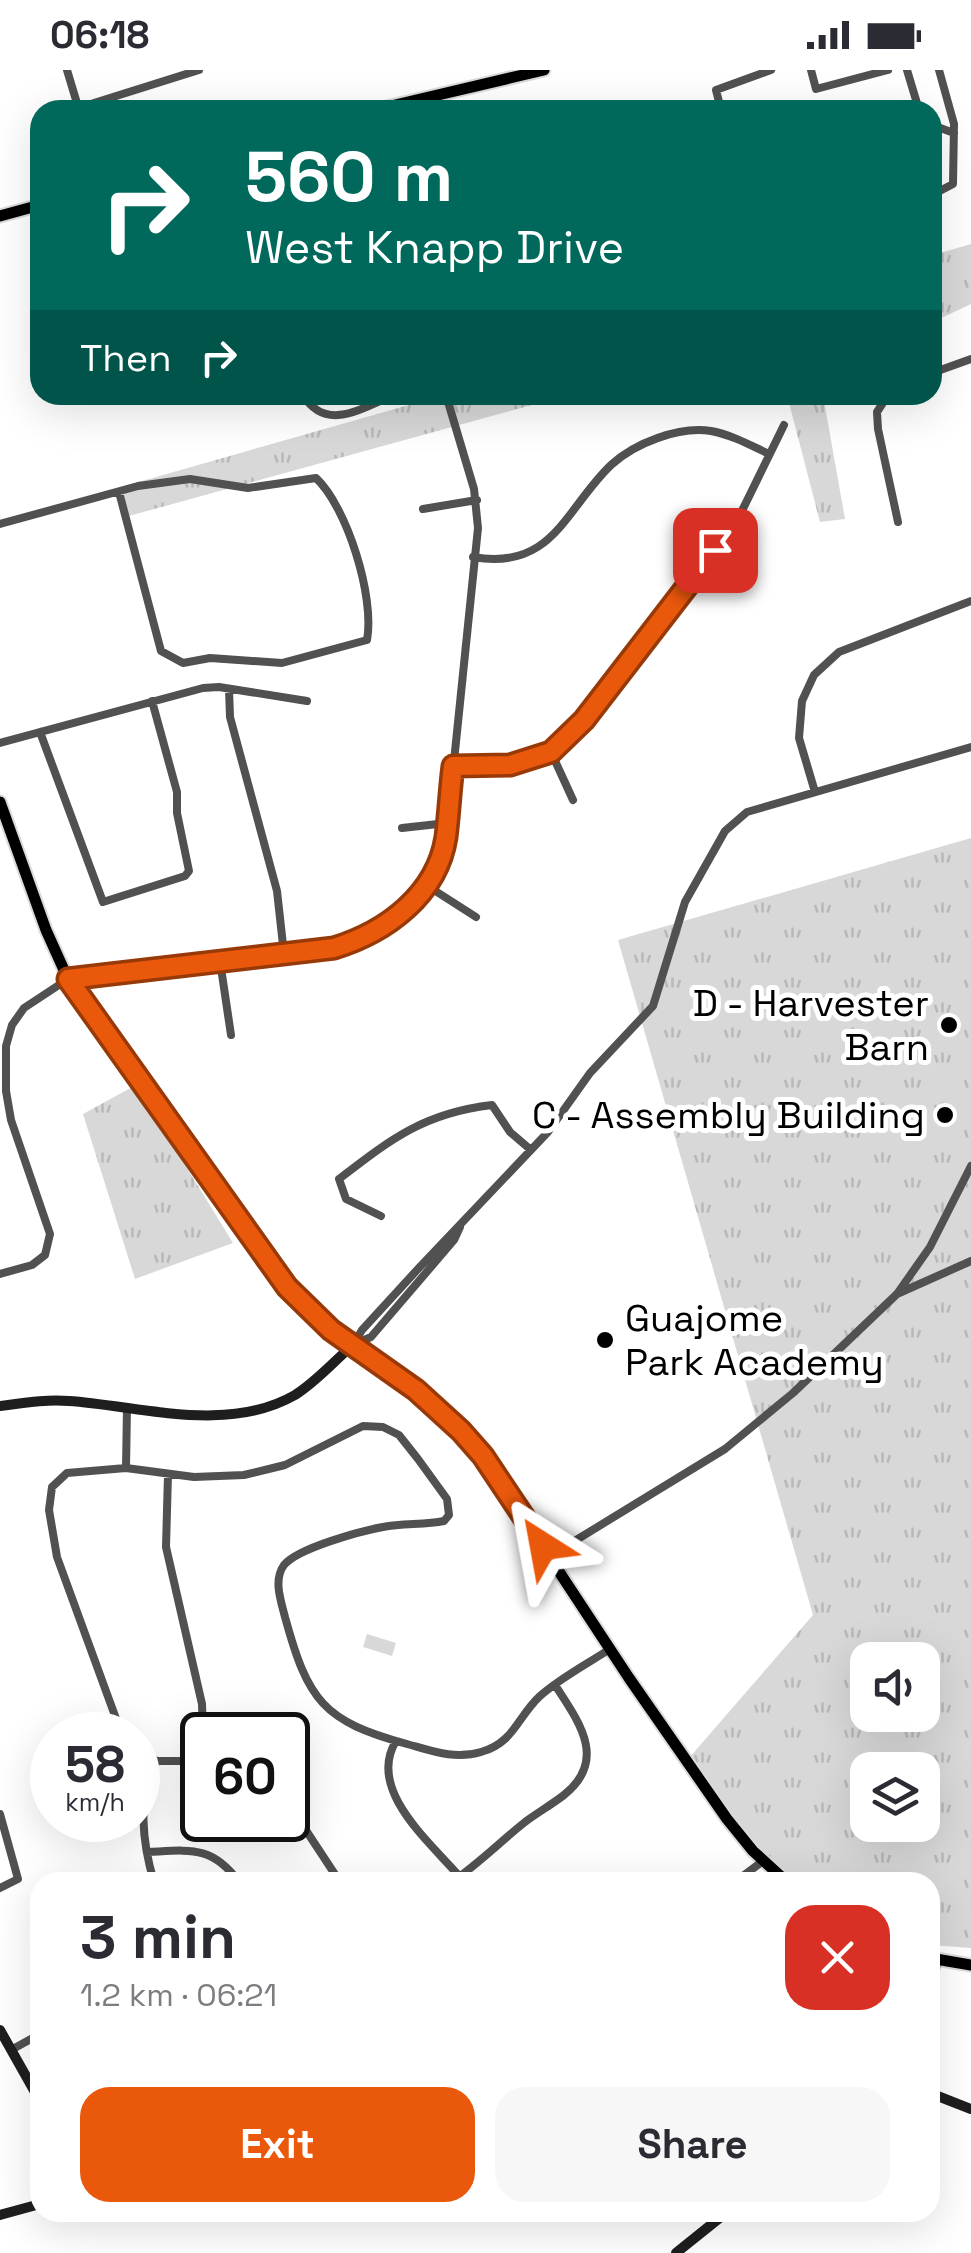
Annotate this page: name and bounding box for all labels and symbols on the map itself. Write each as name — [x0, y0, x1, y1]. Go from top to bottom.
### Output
pin — [673, 508, 758, 593]
place label: D - Harvester Barn — [693, 979, 929, 1071]
marker: D - Harvester Barn — [938, 1014, 960, 1036]
place label: C - Assembly Building — [532, 1091, 925, 1139]
marker: C - Assembly Building — [934, 1104, 956, 1126]
place label: Guajome Park Academy — [625, 1294, 884, 1386]
marker: Guajome Park Academy — [594, 1329, 616, 1351]
position arrow — [491, 1494, 595, 1598]
speed limit sign: 60 — [180, 1712, 310, 1842]

